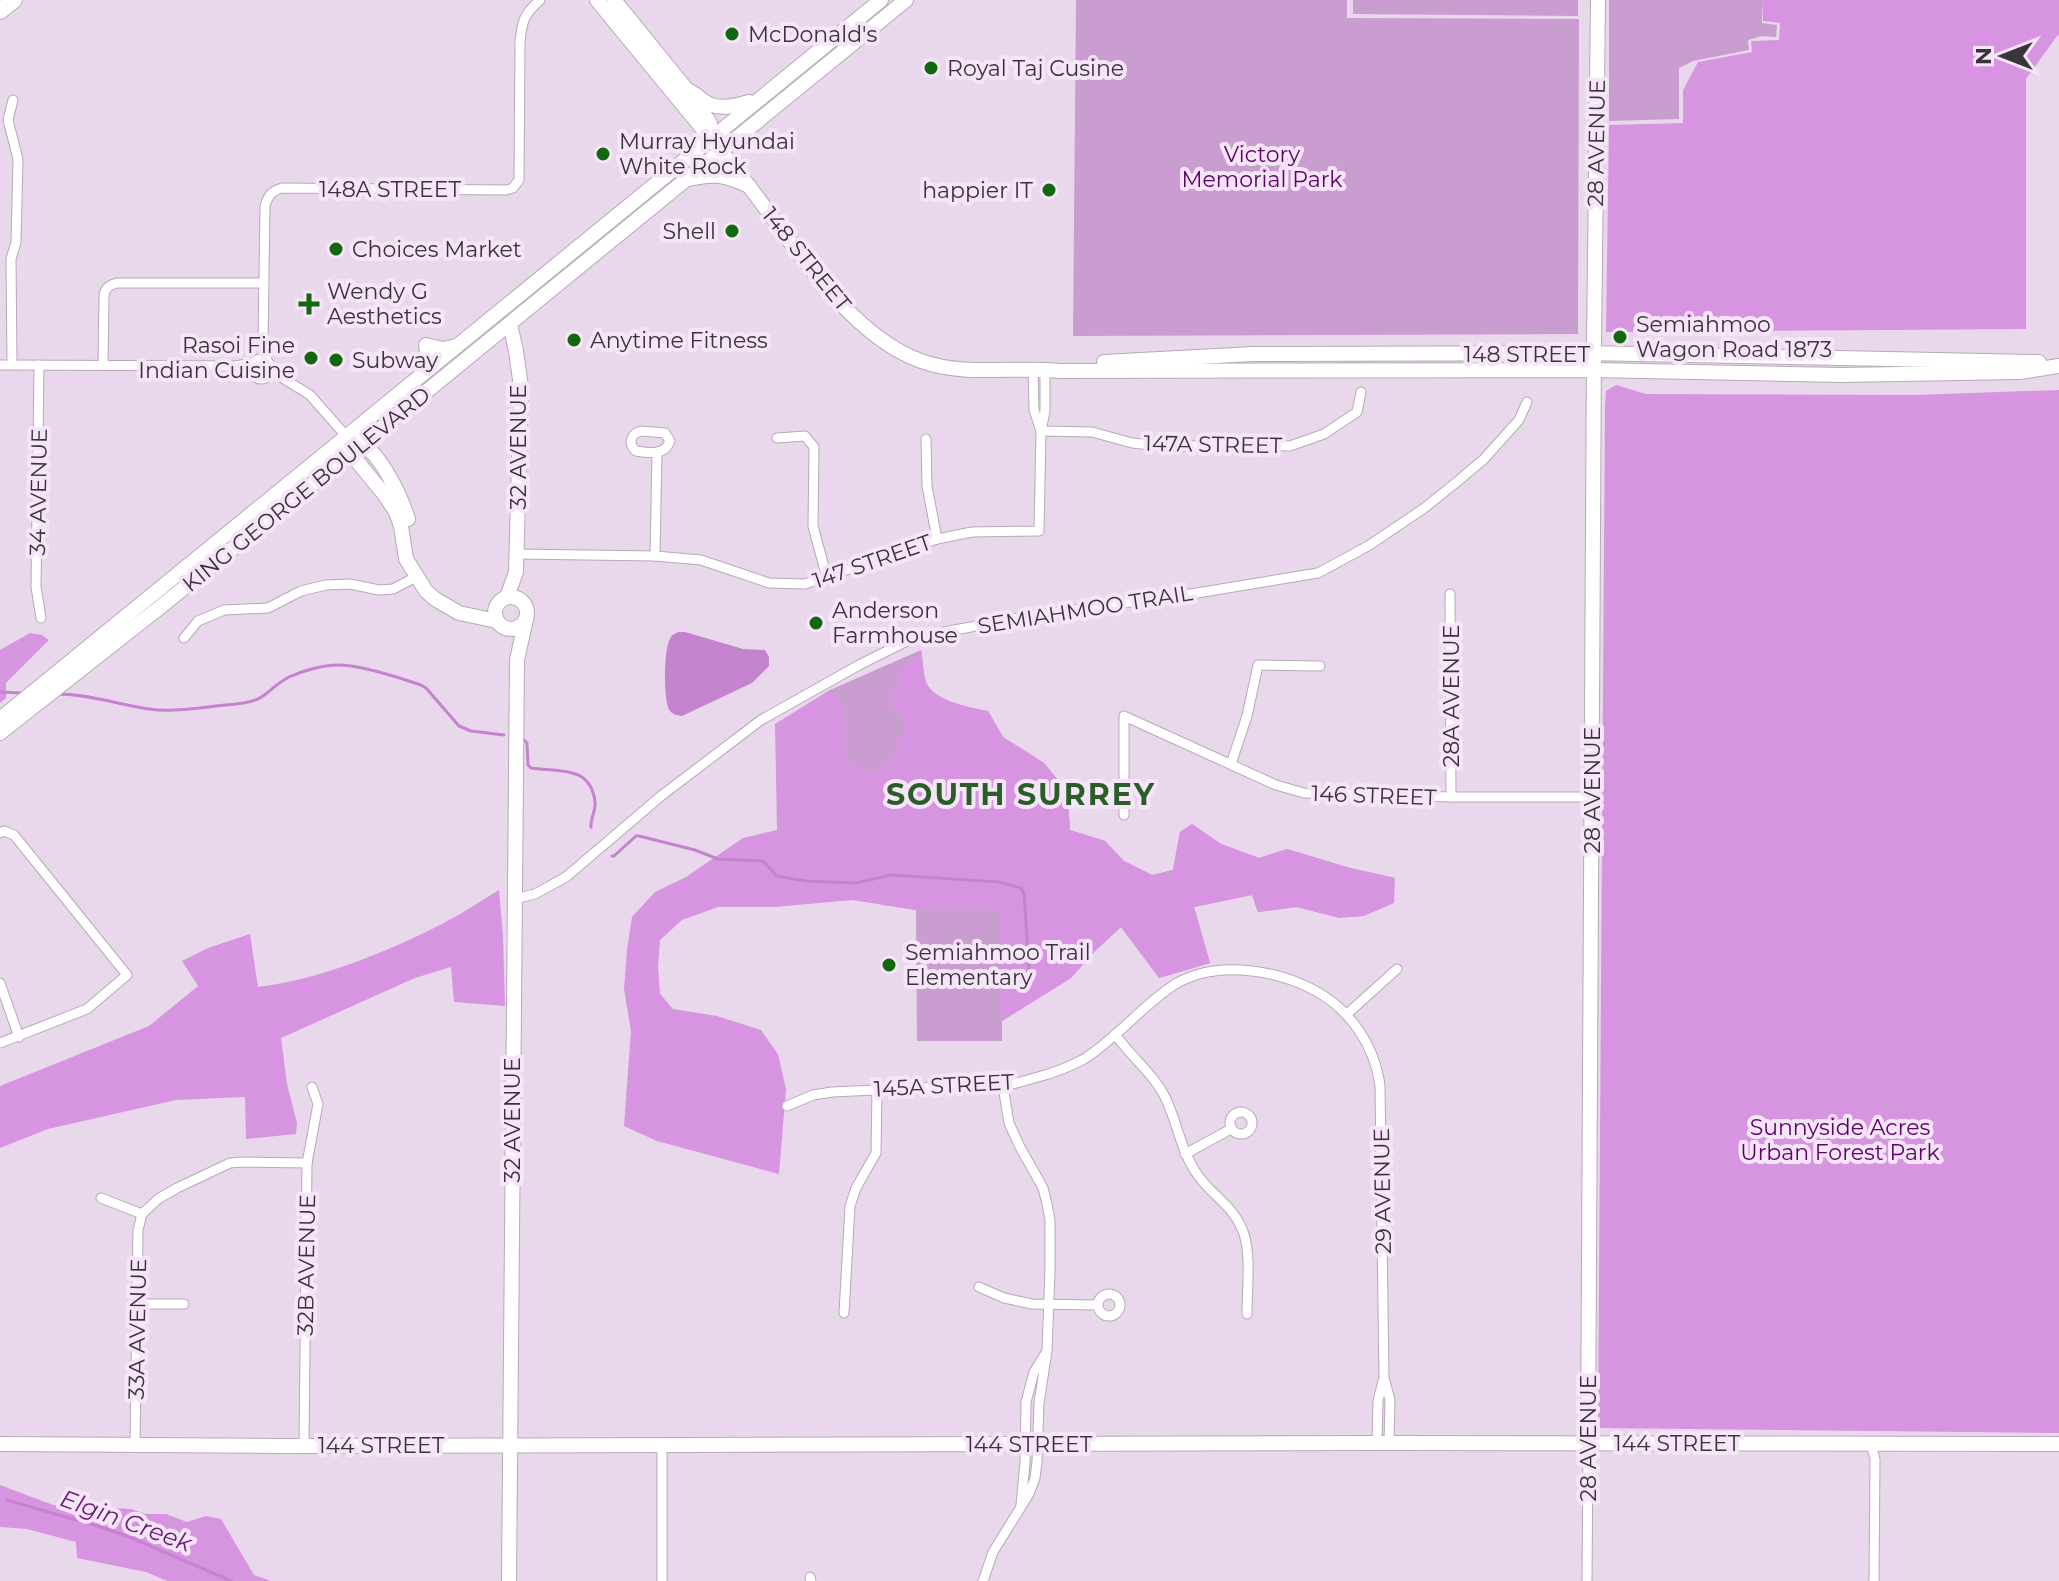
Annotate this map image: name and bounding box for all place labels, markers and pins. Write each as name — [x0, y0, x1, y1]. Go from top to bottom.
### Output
place label: McDonald's — [748, 21, 877, 48]
marker: McDonald's — [723, 25, 741, 43]
place label: Royal Taj Cusine — [947, 55, 1124, 82]
marker: Royal Taj Cusine — [922, 59, 940, 77]
place label: Murray Hyundai White Rock — [619, 128, 795, 180]
marker: Murray Hyundai White Rock — [594, 145, 612, 163]
place label: happier IT — [922, 177, 1033, 204]
marker: happier IT — [1040, 181, 1058, 199]
place label: Shell — [662, 218, 716, 245]
marker: Shell — [723, 222, 741, 240]
place label: Choices Market — [352, 236, 522, 263]
marker: Choices Market — [327, 240, 345, 258]
place label: Wendy G Aesthetics — [327, 278, 442, 330]
marker: Wendy G Aesthetics — [298, 293, 320, 315]
place label: Semiahmoo Wagon Road 1873 — [1636, 311, 1832, 363]
place label: Anytime Fitness — [590, 327, 768, 354]
marker: Semiahmoo Wagon Road 1873 — [1611, 328, 1629, 346]
marker: Anytime Fitness — [565, 331, 583, 349]
place label: Rasoi Fine Indian Cuisine — [138, 332, 295, 384]
place label: Subway — [352, 347, 438, 374]
marker: Rasoi Fine Indian Cuisine — [302, 349, 320, 367]
marker: Subway — [327, 351, 345, 369]
place label: Anderson Farmhouse — [832, 597, 958, 649]
marker: Anderson Farmhouse — [807, 614, 825, 632]
place label: Semiahmoo Trail Elementary — [905, 939, 1091, 991]
marker: Semiahmoo Trail Elementary — [880, 956, 898, 974]

